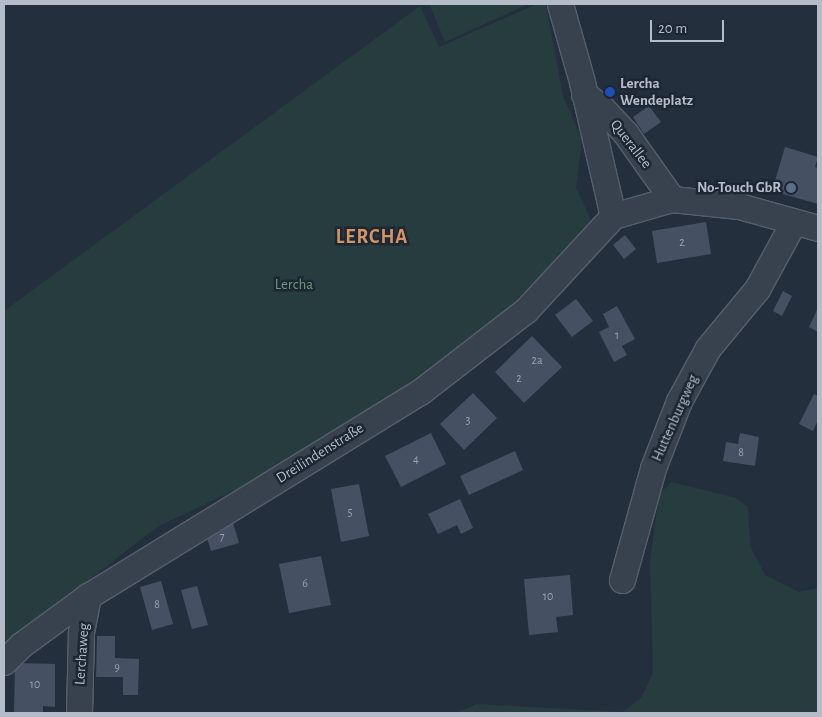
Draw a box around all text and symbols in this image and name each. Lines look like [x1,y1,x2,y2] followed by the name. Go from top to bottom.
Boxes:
[652,10,726,42] scale bar
[658,21,687,36] text: 20 m
[620,74,693,109] place label: Lercha Wendeplatz
[604,86,616,98] marker: Lercha Wendeplatz
[606,116,656,172] street label: Querallee
[697,179,781,197] place label: No-Touch GbR
[785,182,797,194] marker: No-Touch GbR
[335,225,409,249] district label: LERCHA
[679,236,685,250] house number: 2
[275,276,313,294] park label: Lercha
[615,329,619,343] house number: 1
[531,354,543,368] house number: 2a
[516,372,522,386] house number: 2
[648,372,702,464] street label: Huttenburgweg
[466,414,470,428] house number: 3
[273,419,367,487] street label: Dreilindenstraße
[738,446,744,460] house number: 8
[413,453,419,467] house number: 4
[347,506,353,520] house number: 5
[219,530,225,544] house number: 7
[302,577,308,591] house number: 6
[543,590,553,604] house number: 10
[154,598,160,612] house number: 8
[71,622,93,686] street label: Lerchaweg
[114,661,120,675] house number: 9
[30,678,40,692] house number: 10

